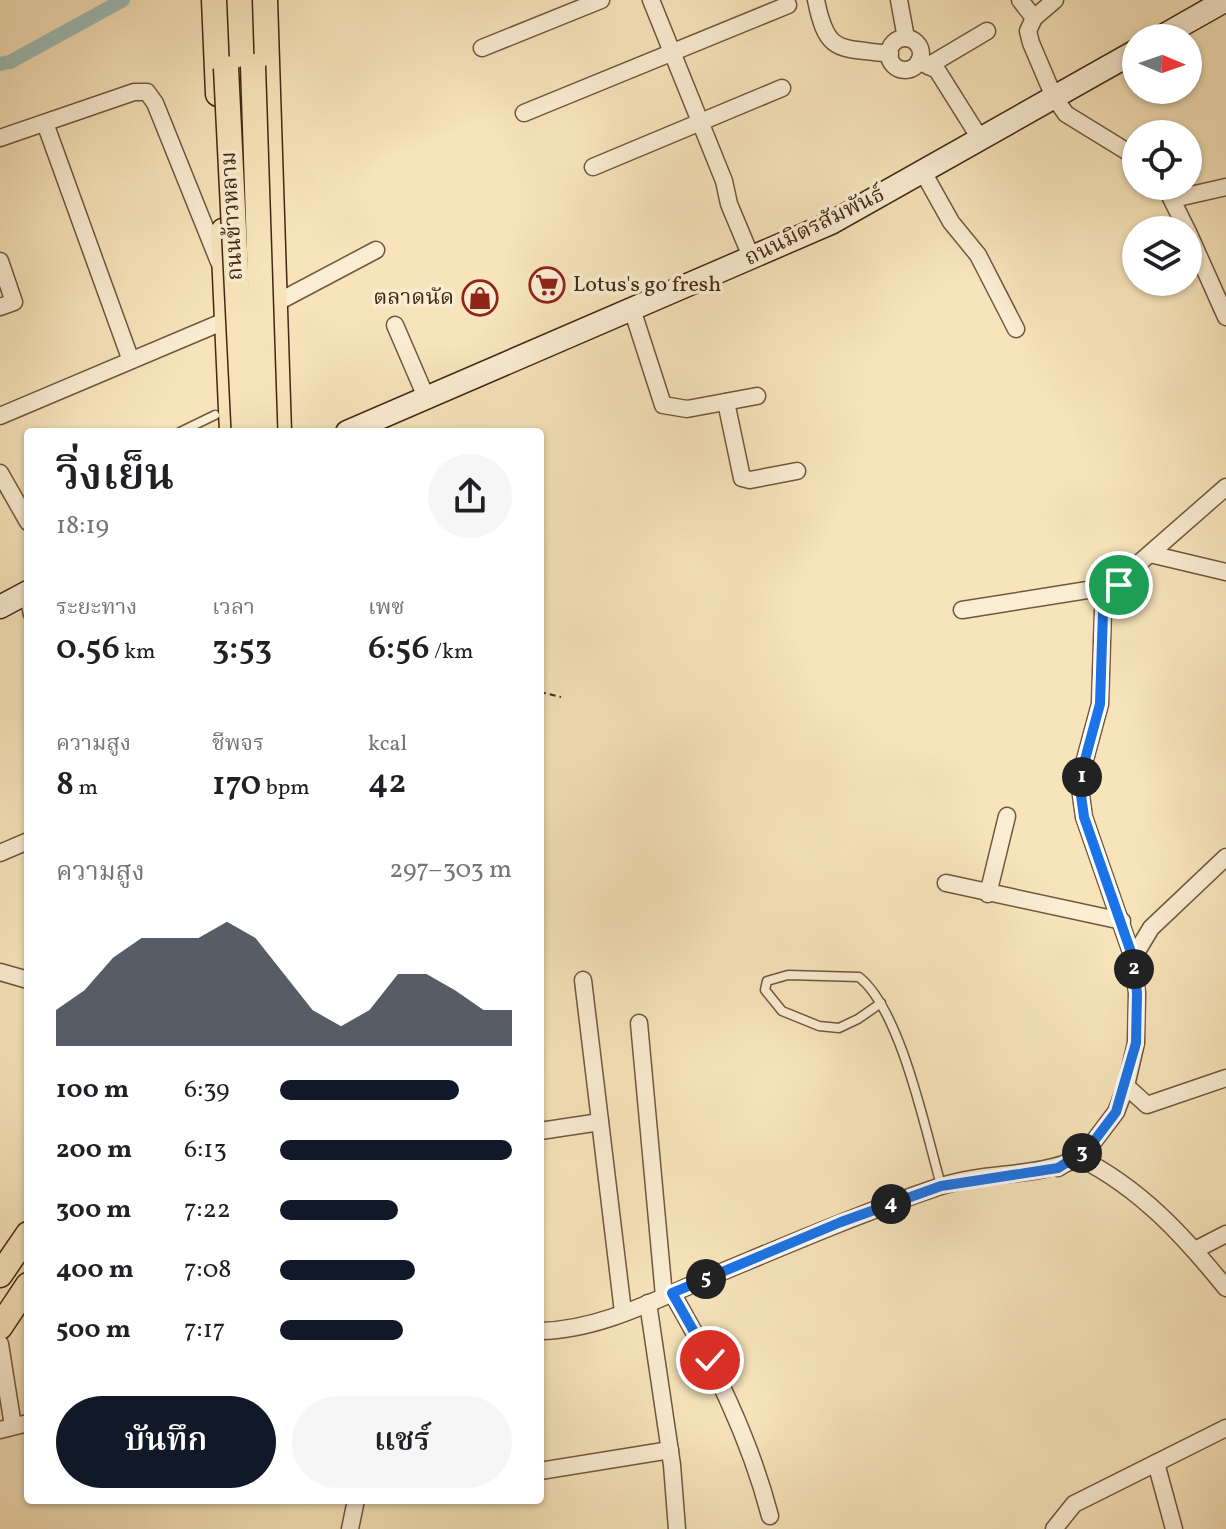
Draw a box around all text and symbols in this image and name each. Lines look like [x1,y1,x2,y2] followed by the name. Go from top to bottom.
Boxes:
[1122,24,1202,104] north arrow
[1122,24,1202,296] map controls
[1122,120,1202,200] button: locate
[214,151,252,281] street label: ถนนข้าวหลาม
[740,180,890,274] street label: ถนนมิตรสัมพันธ์
[1122,216,1202,296] button: layers
[528,266,566,304] supermarket icon: Lotus's go fresh
[573,270,721,301] place label: Lotus's go fresh
[461,279,499,317] shop icon: ตลาดนัด
[373,283,454,314] place label: ตลาดนัด
[56,447,174,508] text: วิ่งเย็น
[428,454,512,538] button: share
[56,508,109,544] text: 18:19
[1085,551,1153,619] pin
[1097,563,1141,607] icon: arrive
[56,593,137,624] text: ระยะทาง
[212,593,255,624] text: เวลา
[368,593,405,624] text: เพซ
[56,626,120,673] text: 0.56
[212,626,272,673] text: 3:53
[368,626,430,673] text: 6:56
[120,637,156,668] text: km
[430,637,473,668] text: /km
[56,729,131,760] text: ความสูง
[212,729,264,760] text: ชีพจร
[368,729,407,760] text: kcal
[1062,757,1102,797] pin: 1
[368,760,406,807] text: 42
[1078,761,1086,792] text: 1
[56,762,74,809] text: 8
[212,762,261,809] text: 170
[74,773,98,804] text: m
[261,773,310,804] text: bpm
[389,852,512,888] text: 297–303 m
[56,855,145,891] text: ความสูง
[1114,949,1154,989] pin: 2
[1128,953,1140,984] text: 2
[56,1072,129,1108] text: 100 m
[184,1072,230,1108] text: 6:39
[56,1132,132,1168] text: 200 m
[184,1132,227,1168] text: 6:13
[1062,1133,1102,1173] pin: 3
[1076,1137,1088,1168] text: 3
[871,1184,911,1224] pin: 4
[884,1188,898,1219] text: 4
[56,1192,132,1228] text: 300 m
[184,1192,231,1228] text: 7:22
[56,1252,134,1288] text: 400 m
[184,1252,232,1288] text: 7:08
[686,1259,726,1299] pin: 5
[701,1263,711,1294] text: 5
[56,1312,131,1348] text: 500 m
[184,1312,225,1348] text: 7:17
[676,1326,744,1394] pin
[688,1338,732,1382] icon: check
[56,1396,276,1488] button: บันทึก
[292,1396,512,1488] button: แชร์

